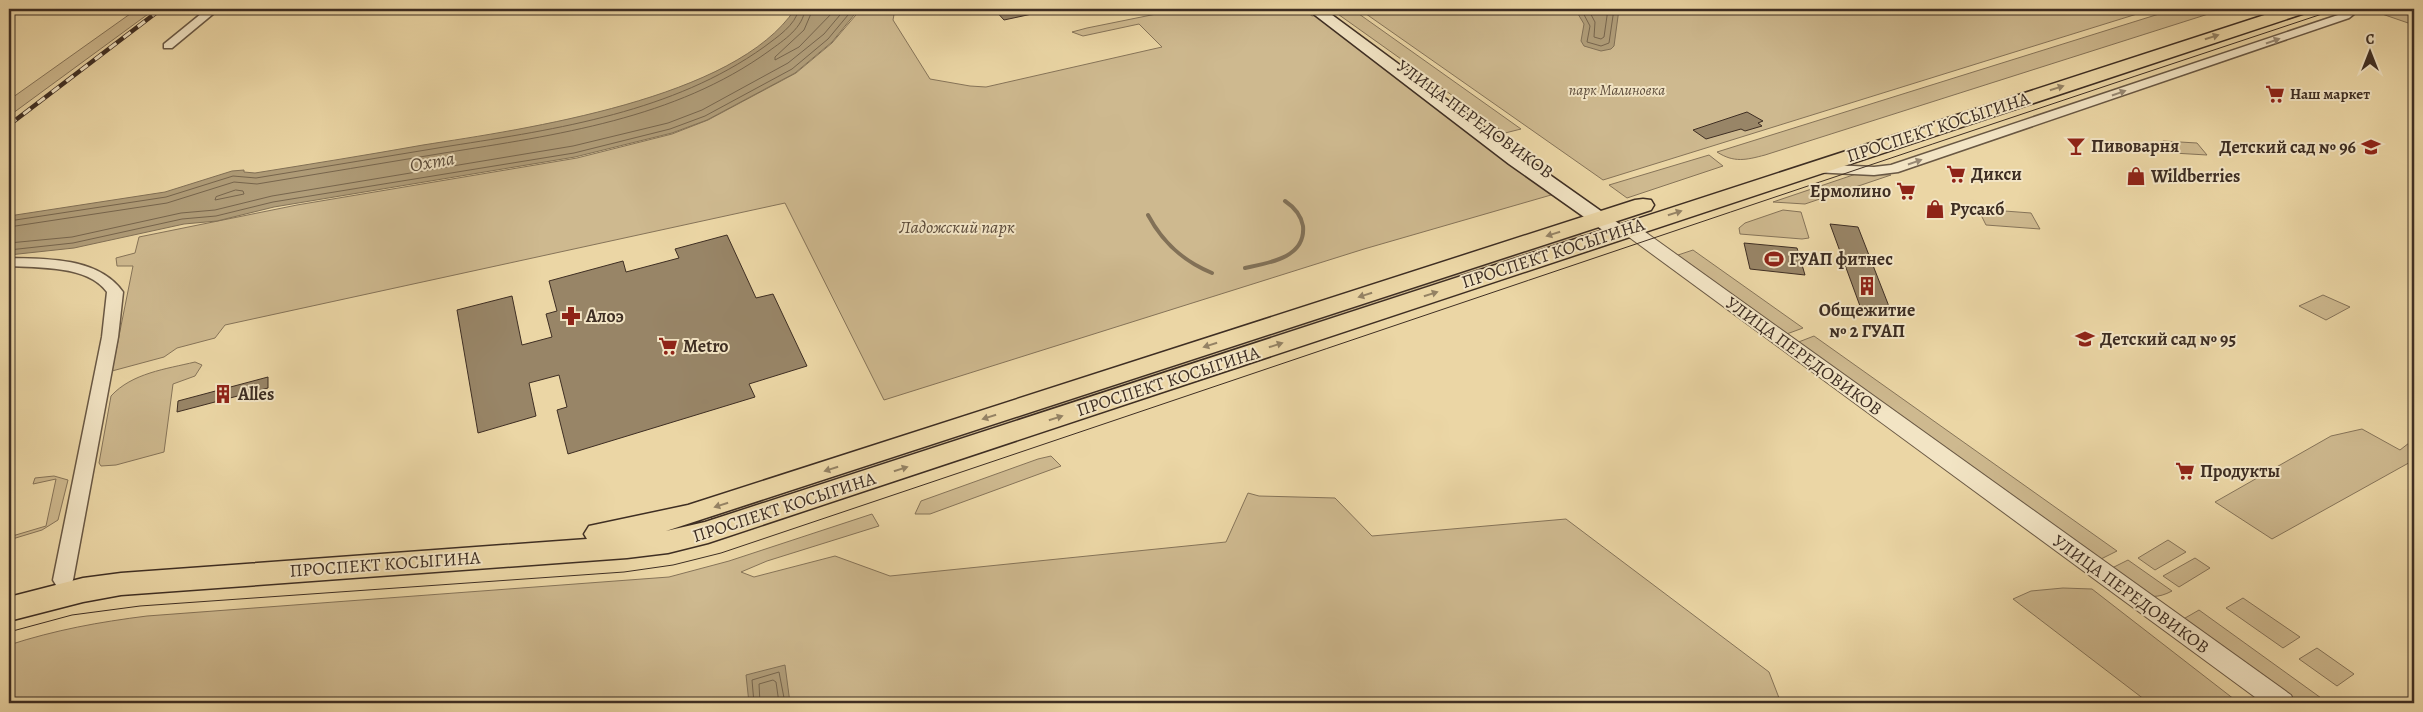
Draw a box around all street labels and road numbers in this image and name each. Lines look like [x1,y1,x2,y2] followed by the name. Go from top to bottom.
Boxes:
[1392,54,1558,184] street label: УЛИЦА ПЕРЕДОВИКОВ
[1843,86,2033,168] street label: ПРОСПЕКТ КОСЫГИНА
[1458,212,1648,294] street label: ПРОСПЕКТ КОСЫГИНА
[1721,291,1887,421] street label: УЛИЦА ПЕРЕДОВИКОВ
[1073,340,1263,422] street label: ПРОСПЕКТ КОСЫГИНА
[689,466,879,548] street label: ПРОСПЕКТ КОСЫГИНА
[2048,529,2214,659] street label: УЛИЦА ПЕРЕДОВИКОВ
[289,545,482,583] street label: ПРОСПЕКТ КОСЫГИНА

